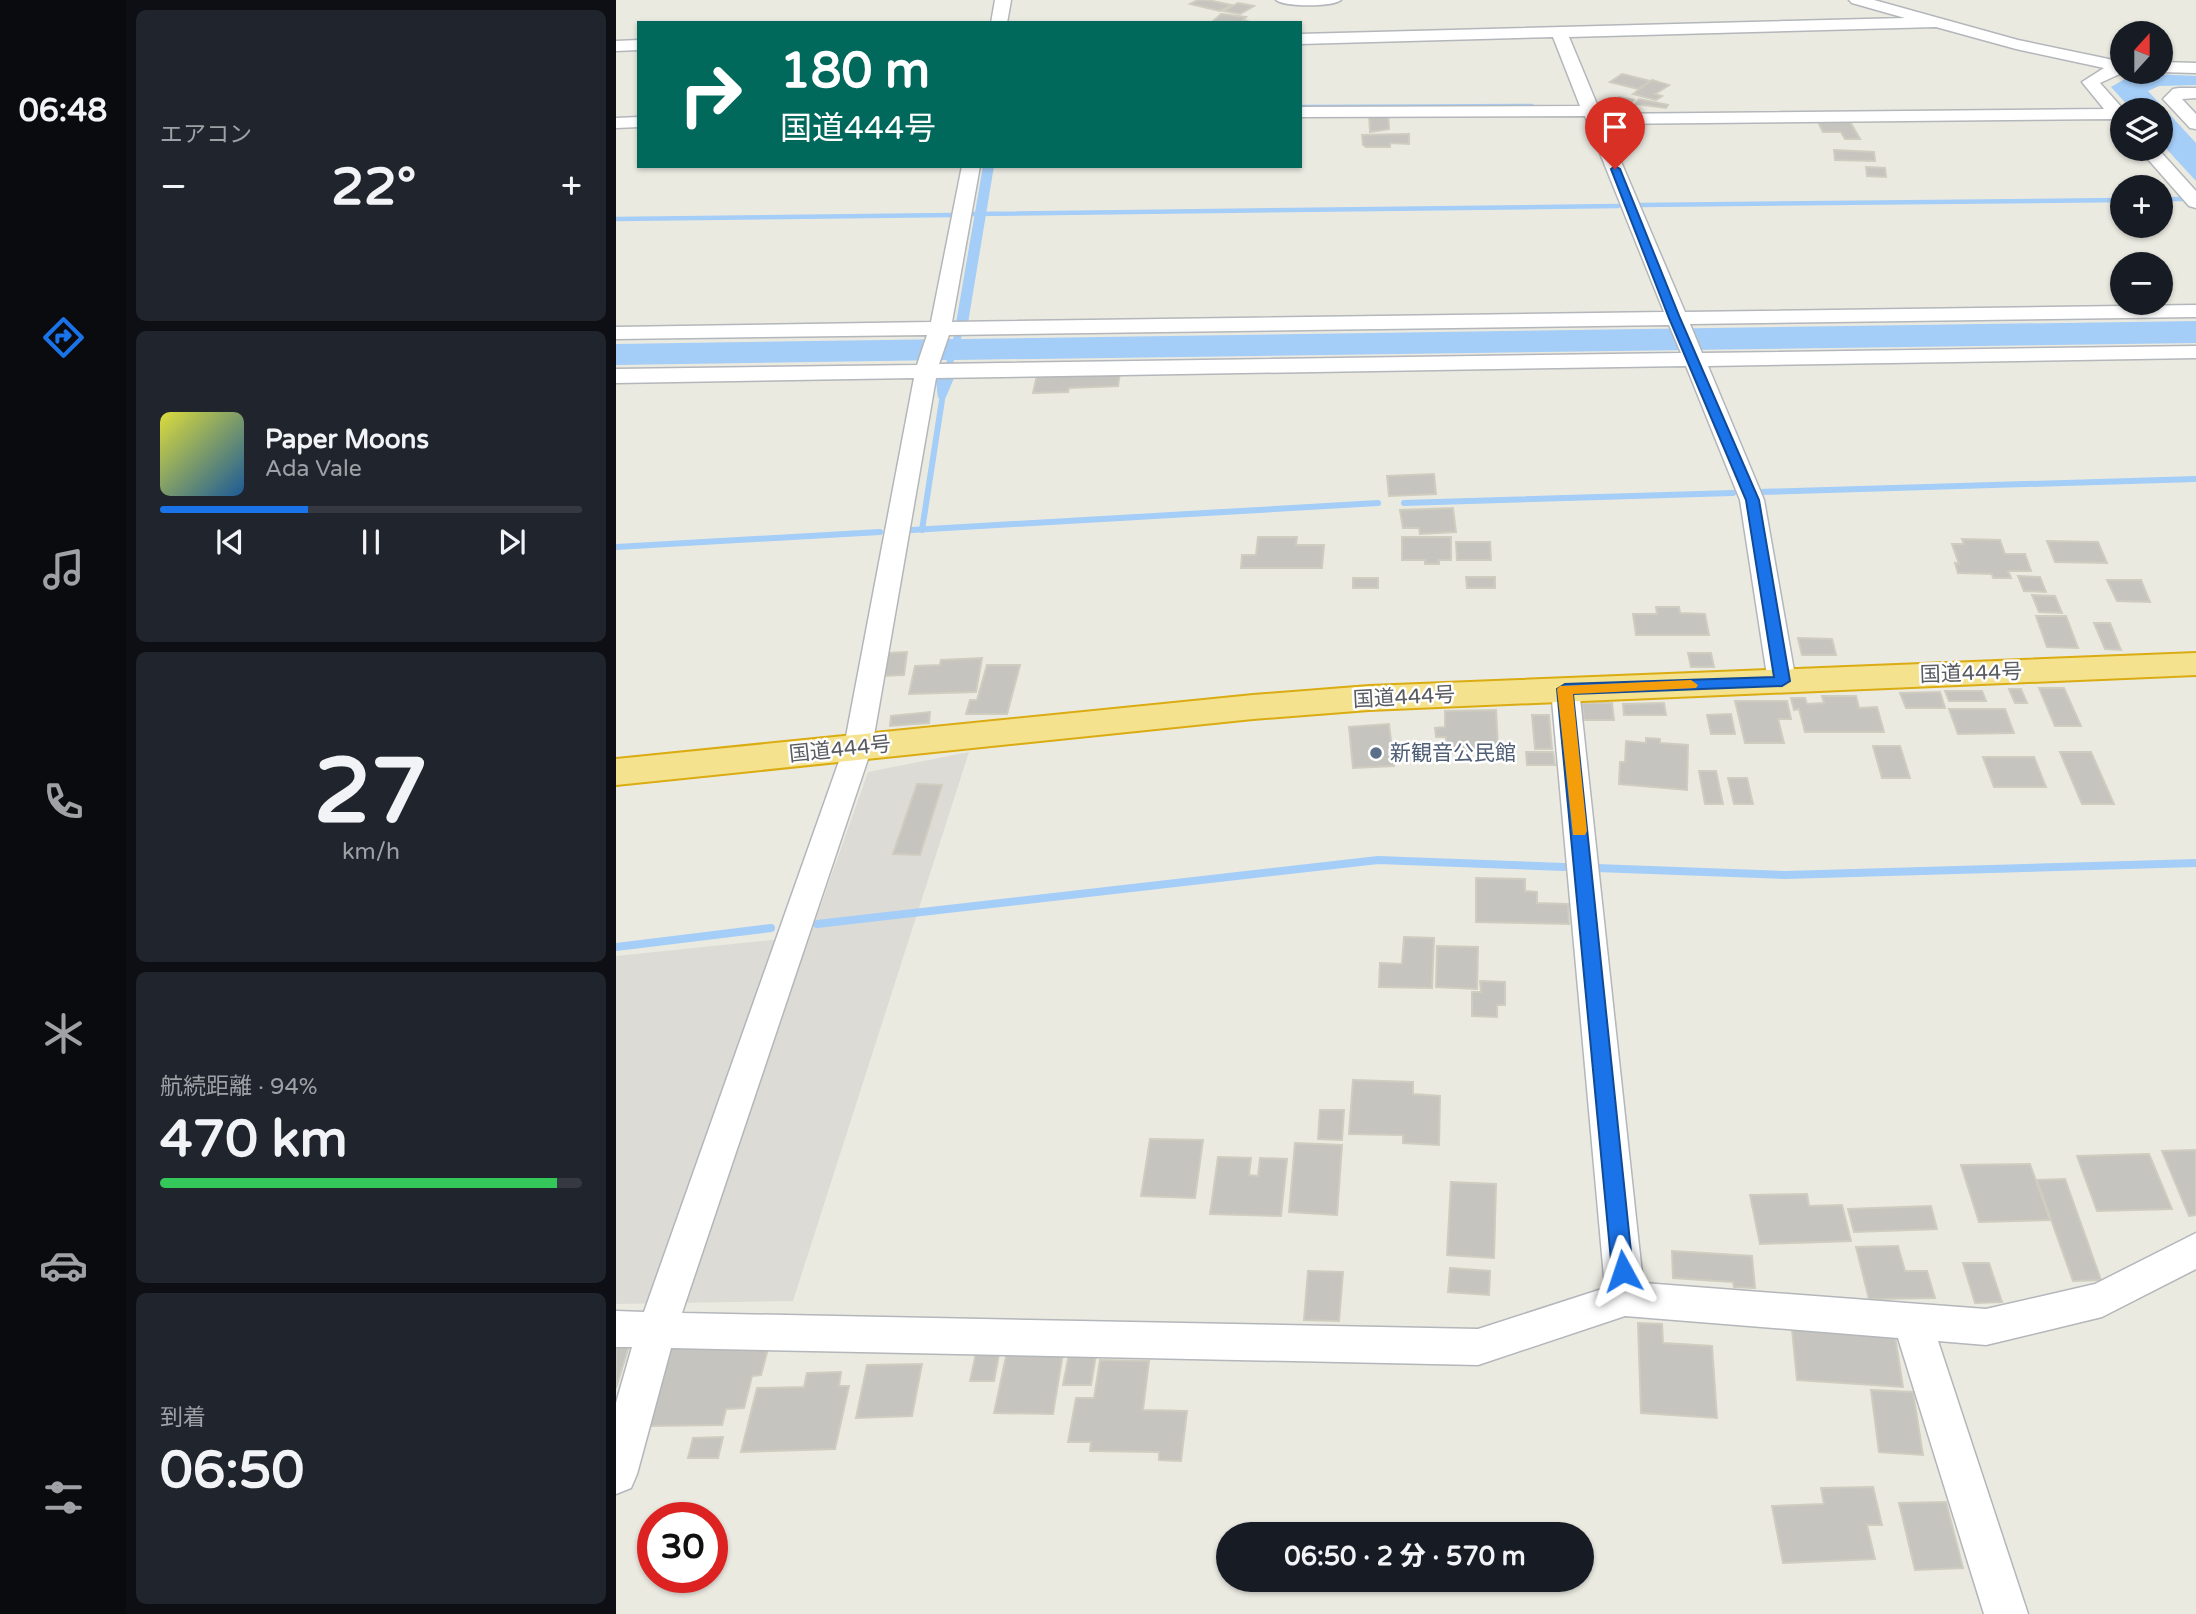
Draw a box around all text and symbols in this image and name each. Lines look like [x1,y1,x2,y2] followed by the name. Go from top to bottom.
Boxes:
[2110,21,2174,84] north arrow
[2110,21,2173,315] map controls
[780,42,930,101] text: 180 m
[665,49,756,140] icon: right
[19,92,107,130] text: 06:48
[1585,97,1645,169] pin
[2110,98,2173,161] button: layers
[1596,108,1634,146] icon: arrive
[780,110,936,148] text: 国道444号
[160,121,252,149] text: エアコン
[331,156,416,219] text: 22°
[160,164,187,210] text: −
[561,164,582,210] text: +
[2110,175,2173,238] button: +
[2110,252,2173,315] button: −
[39,313,88,362] icon: directions
[265,424,429,455] text: Paper Moons
[265,455,362,483] text: Ada Vale
[211,523,249,561] icon: previous
[352,523,390,561] icon: pause
[493,523,531,561] icon: next
[39,545,88,594] icon: music
[1919,659,2023,688] street label: 国道444号
[1352,682,1456,713] street label: 国道444号
[788,732,892,767] street label: 国道444号
[314,737,428,847] text: 27
[1390,741,1516,766] place label: 新観音公民館
[1368,745,1384,761] marker: 新観音公民館
[39,777,88,826] icon: phone
[342,838,400,866] text: km/h
[39,1009,88,1058] icon: climate
[160,1073,318,1101] text: 航続距離 · 94%
[160,1108,348,1171] text: 470 km
[1586,1234,1660,1308] position arrow
[39,1241,88,1290] icon: car
[160,1404,206,1432] text: 到着
[160,1439,304,1502] text: 06:50
[39,1473,88,1522] icon: filters
[637,1502,728,1593] speed limit sign: 30
[1284,1541,1526,1572] text: 06:50 · 2 分 · 570 m

